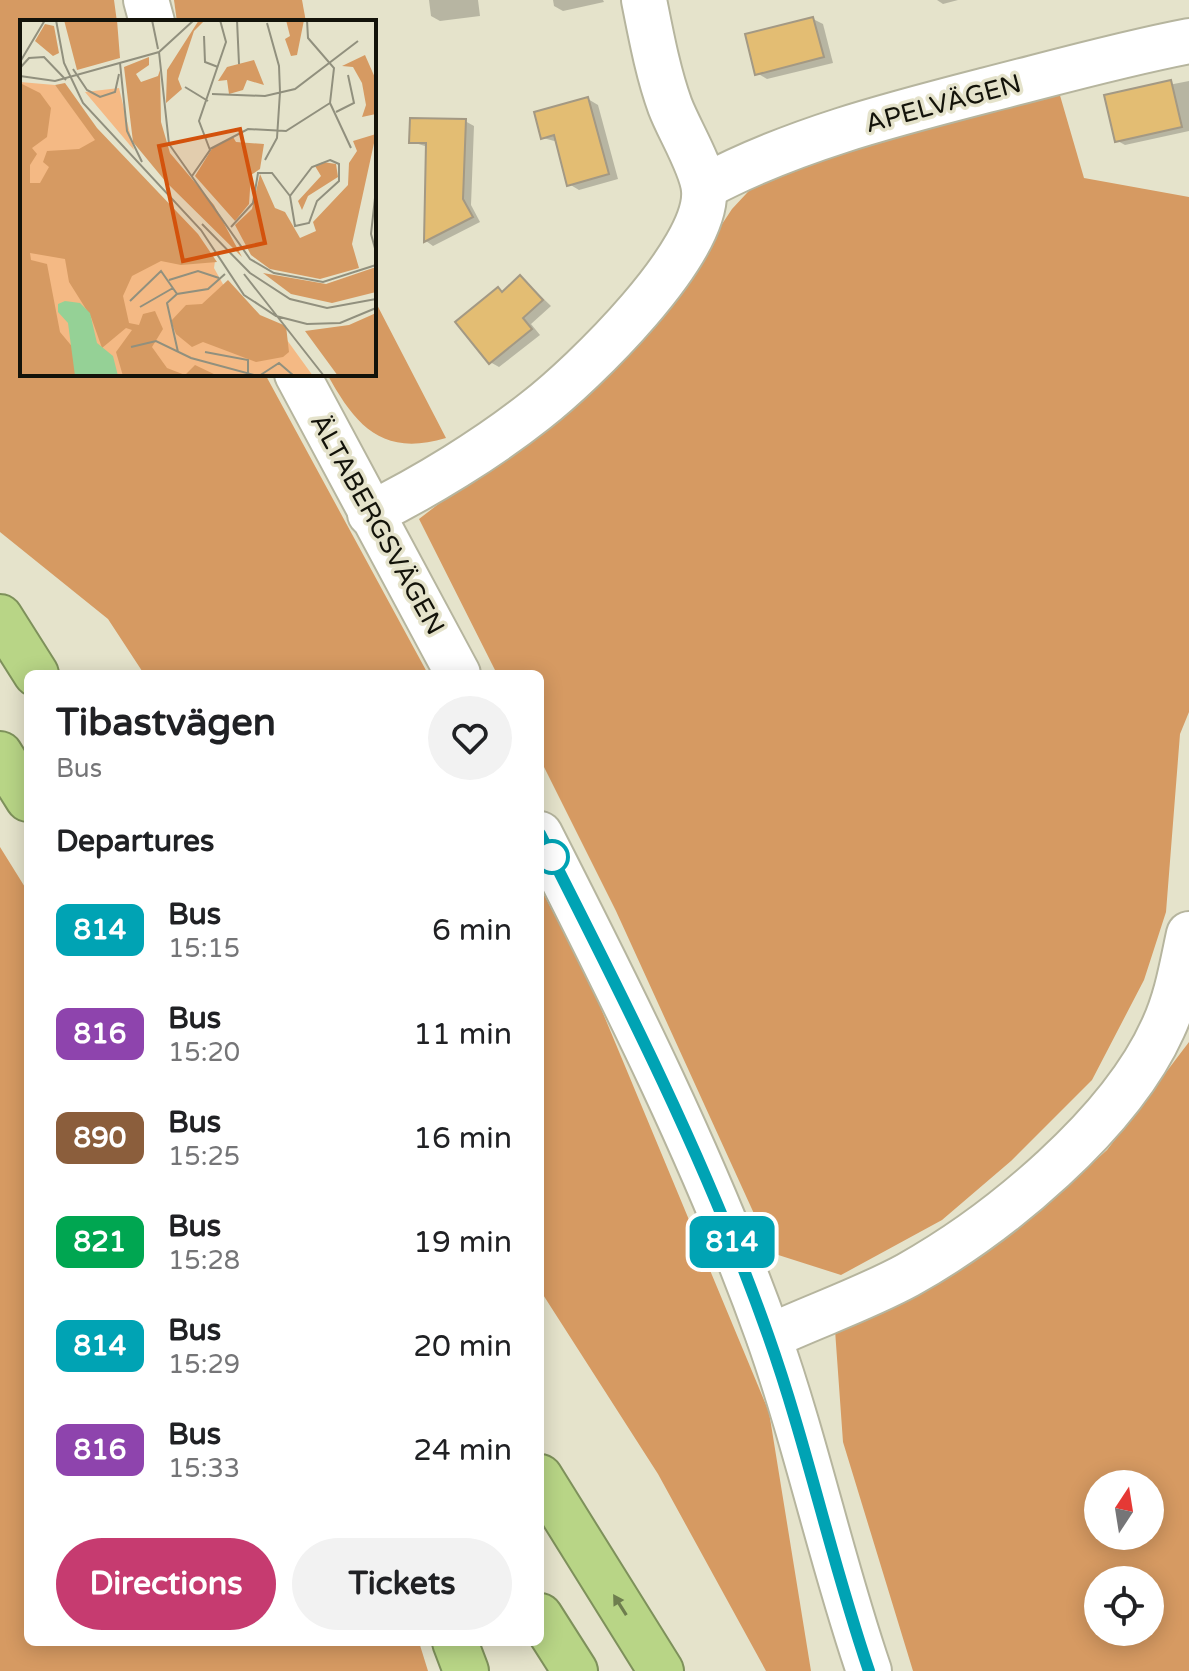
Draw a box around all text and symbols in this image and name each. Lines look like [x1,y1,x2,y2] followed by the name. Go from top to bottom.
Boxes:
[20,20,376,376] inset map
[862,68,1025,139] street label: APELVÄGEN
[304,408,451,640] street label: ÄLTABERGSVÄGEN
[428,696,512,780] button: heart
[56,700,276,746] text: Tibastvägen
[56,753,102,784] text: Bus
[56,823,214,860] text: Departures
[535,840,569,874] unlabelled marker
[168,896,221,933] text: Bus
[432,912,512,949] text: 6 min
[74,913,126,947] text: 814
[168,933,240,964] text: 15:15
[168,1000,221,1037] text: Bus
[413,1016,512,1053] text: 11 min
[74,1017,126,1051] text: 816
[168,1037,240,1068] text: 15:20
[168,1104,221,1141] text: Bus
[413,1120,512,1157] text: 16 min
[74,1121,126,1155] text: 890
[168,1141,240,1172] text: 15:25
[168,1208,221,1245] text: Bus
[686,1216,778,1268] line badge: 814
[413,1224,512,1261] text: 19 min
[74,1225,126,1259] text: 821
[706,1225,758,1259] text: 814
[168,1245,240,1276] text: 15:28
[168,1312,221,1349] text: Bus
[413,1328,512,1365] text: 20 min
[74,1329,126,1363] text: 814
[168,1349,240,1380] text: 15:29
[168,1416,221,1453] text: Bus
[413,1432,512,1469] text: 24 min
[74,1433,126,1467] text: 816
[168,1453,240,1484] text: 15:33
[1084,1470,1164,1550] north arrow
[1084,1470,1164,1646] map controls
[56,1538,276,1630] button: Directions
[292,1538,512,1630] button: Tickets
[1084,1566,1164,1646] button: locate
[614,1594,628,1616] one-way arrow

